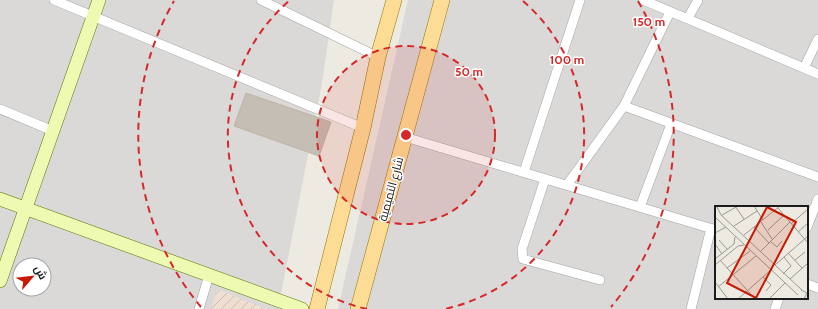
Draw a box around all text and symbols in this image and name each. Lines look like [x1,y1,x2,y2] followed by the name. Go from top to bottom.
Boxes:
[633,14,665,29] text: 150 m
[550,52,584,67] text: 100 m
[455,64,483,79] text: 50 m
[399,128,413,142] centre of rings
[375,155,407,223] street label: شارع التميمية
[715,206,808,299] inset map
[12,257,52,297] north arrow
[31,263,50,282] text: ش

